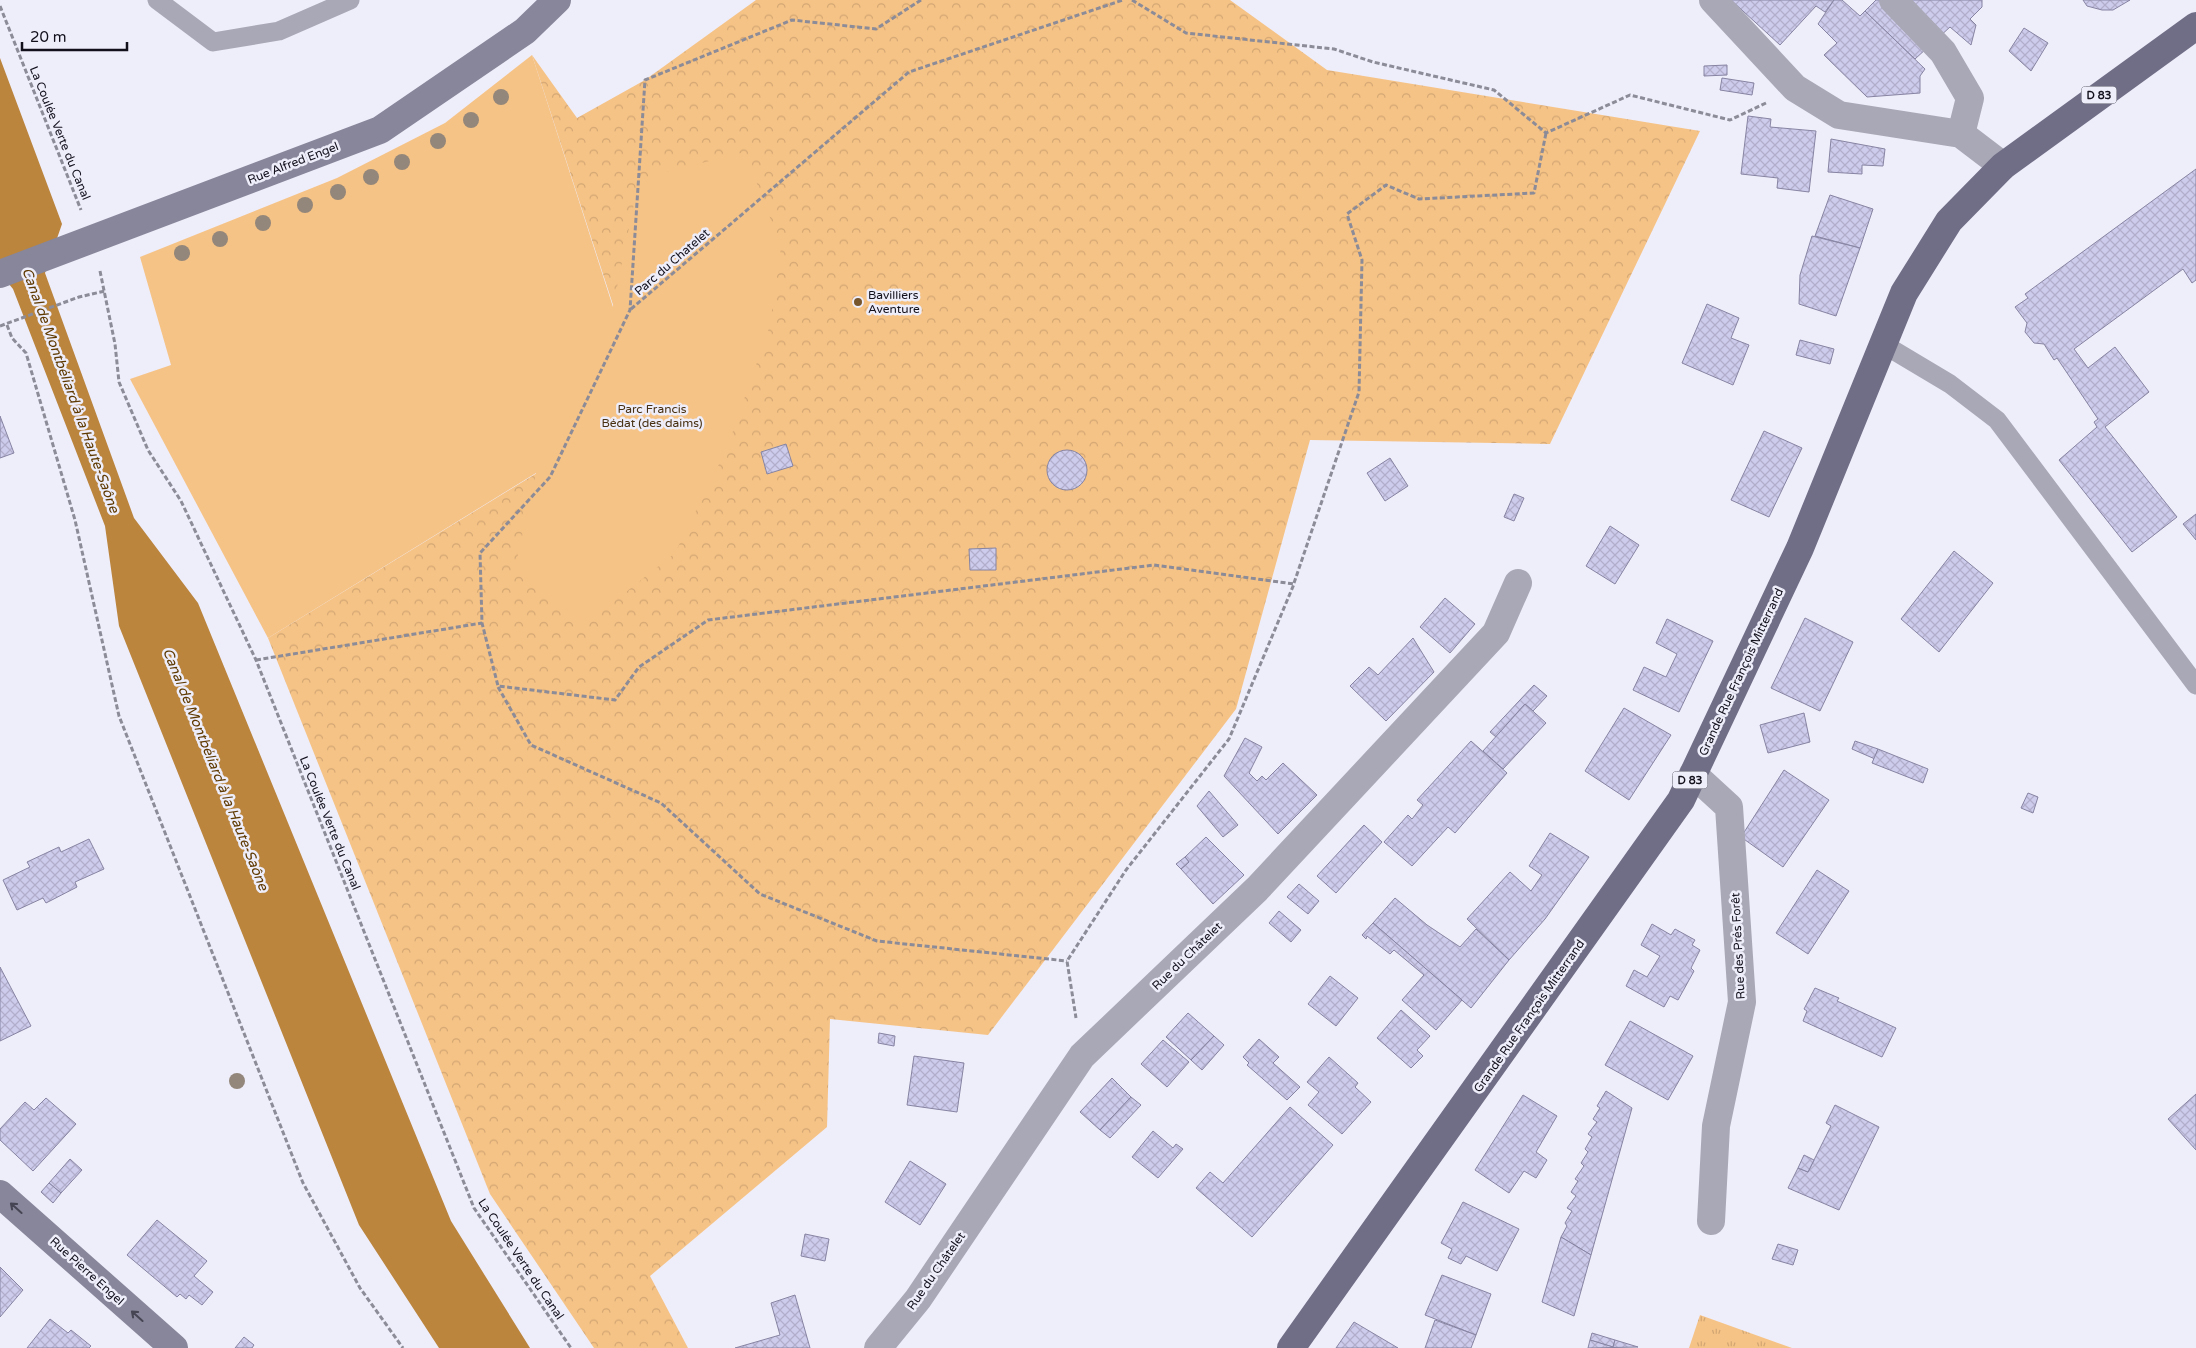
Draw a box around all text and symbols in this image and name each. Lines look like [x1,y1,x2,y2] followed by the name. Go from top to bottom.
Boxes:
[22,20,128,52] scale bar
[30,28,67,46] text: 20 m
[27,64,93,202] street label: La Coulée Verte du Canal
[2082,86,2116,104] road number: D 83
[246,139,340,187] street label: Rue Alfred Engel
[632,226,712,298] street label: Parc du Chatelet
[18,265,123,516] water label: Canal de Montbéliard à la Haute-Saône
[868,288,920,316] place label: Bavilliers Aventure
[852,296,864,308] marker: Bavilliers Aventure
[601,402,703,430] park label: Parc Francis Bédat (des daims)
[1696,586,1786,758] street label: Grande Rue François Mitterrand
[159,646,272,894] water label: Canal de Montbéliard à la Haute-Saône
[297,754,363,892] street label: La Coulée Verte du Canal
[1672,772,1708,788] road number: D 83
[1728,892,1748,1000] street label: Rue des Prés Forêt
[1149,919,1225,993] street label: Rue du Châtelet
[1471,937,1587,1095] street label: Grande Rue François Mitterrand
[475,1196,567,1322] street label: La Coulée Verte du Canal
[9,1202,22,1214] one-way arrow
[904,1229,968,1313] street label: Rue du Châtelet
[47,1234,127,1308] street label: Rue Pierre Engel
[131,1310,144,1321] one-way arrow

